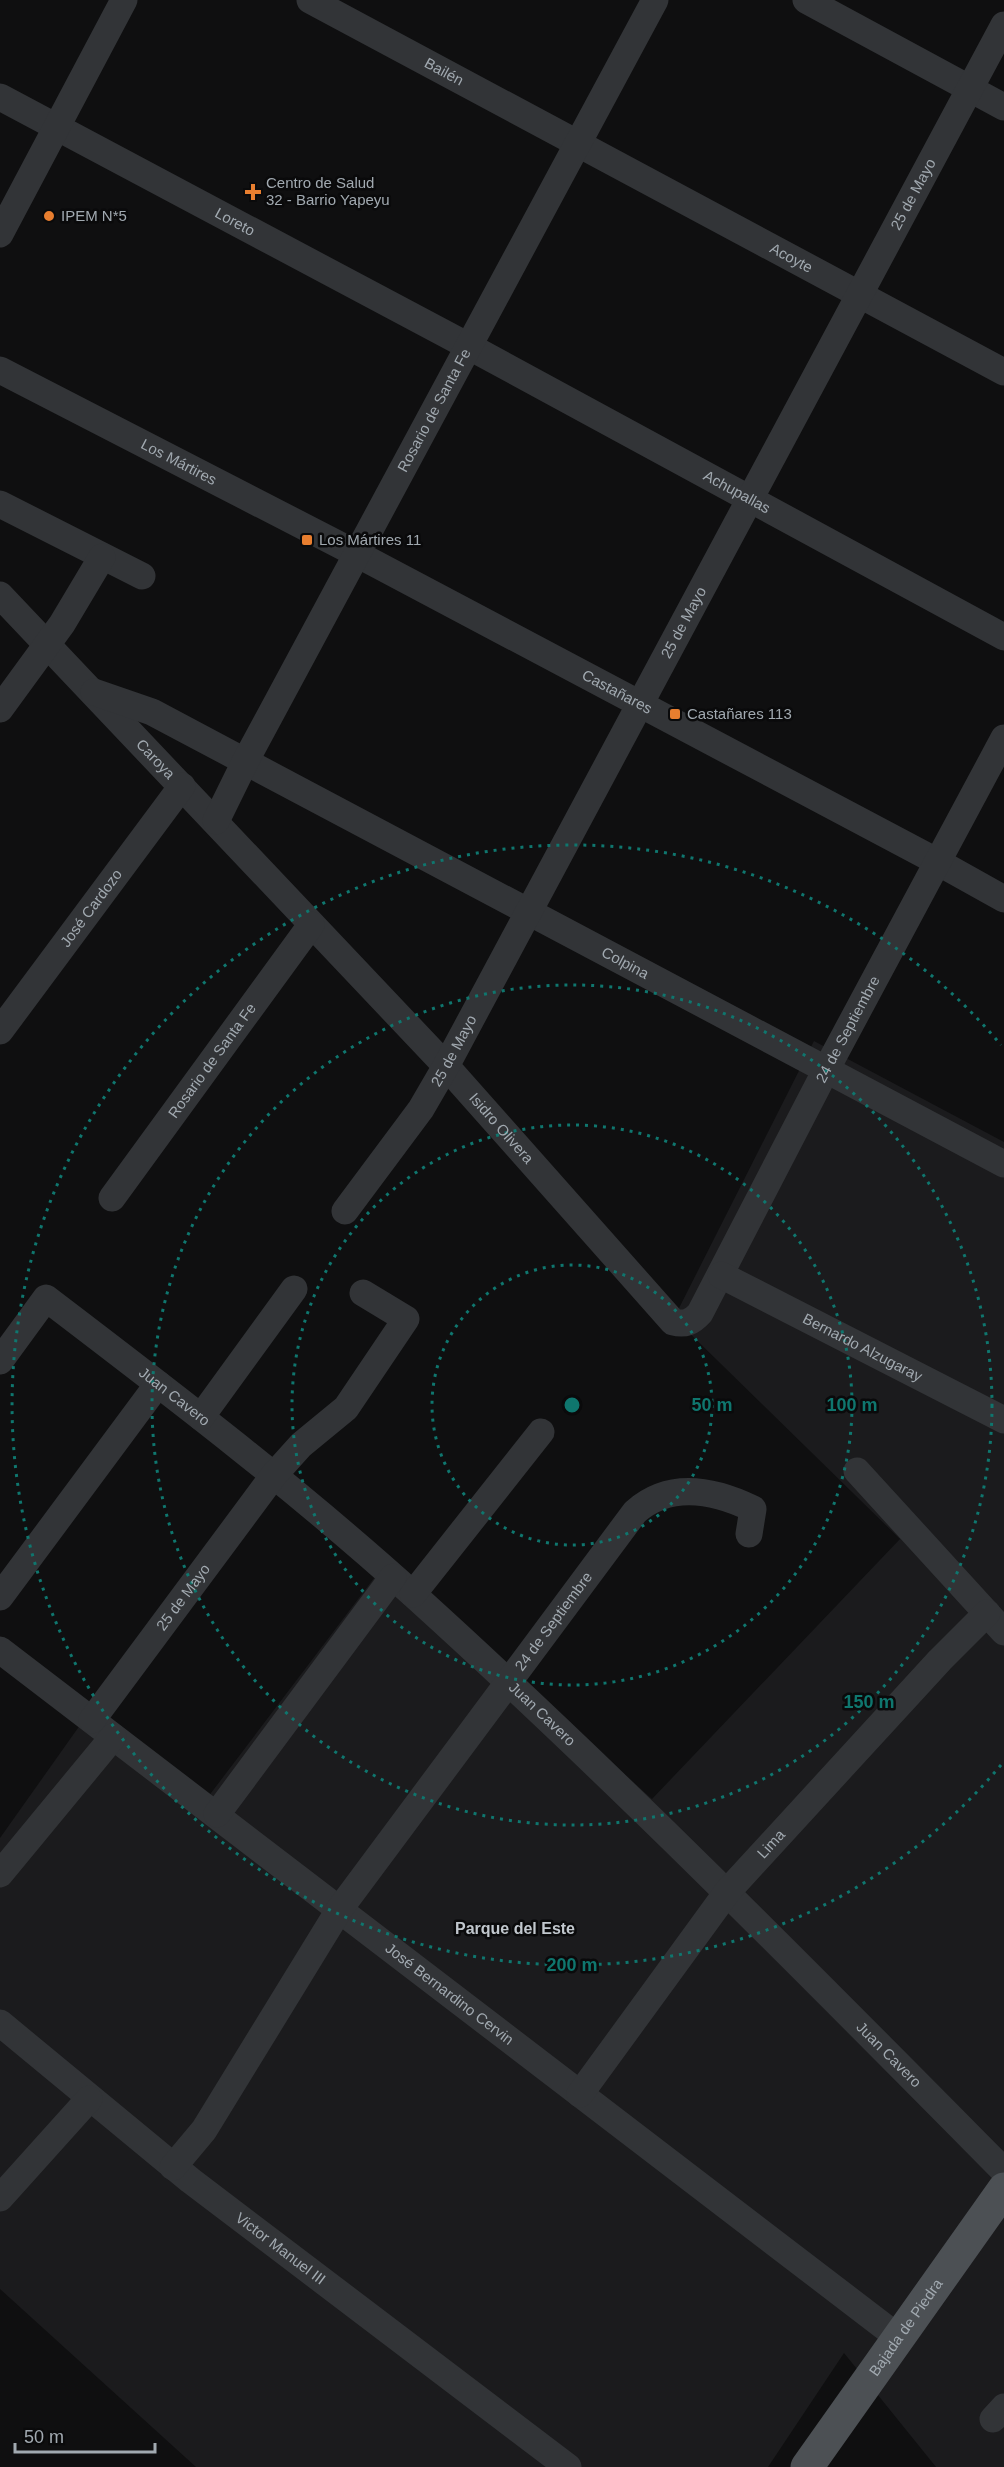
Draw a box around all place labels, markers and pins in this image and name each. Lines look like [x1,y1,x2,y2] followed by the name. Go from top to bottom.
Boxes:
[266,174,390,208] place label: Centro de Salud 32 - Barrio Yapeyu
[244,183,262,201] marker: Centro de Salud 32 - Barrio Yapeyu
[61,207,127,224] place label: IPEM N*5
[42,209,56,223] marker: IPEM N*5
[319,531,421,548] place label: Los Mártires 11
[300,533,314,547] marker: Los Mártires 11
[687,705,792,722] place label: Castañares 113
[668,707,682,721] marker: Castañares 113
[562,1395,582,1415] centre of rings

